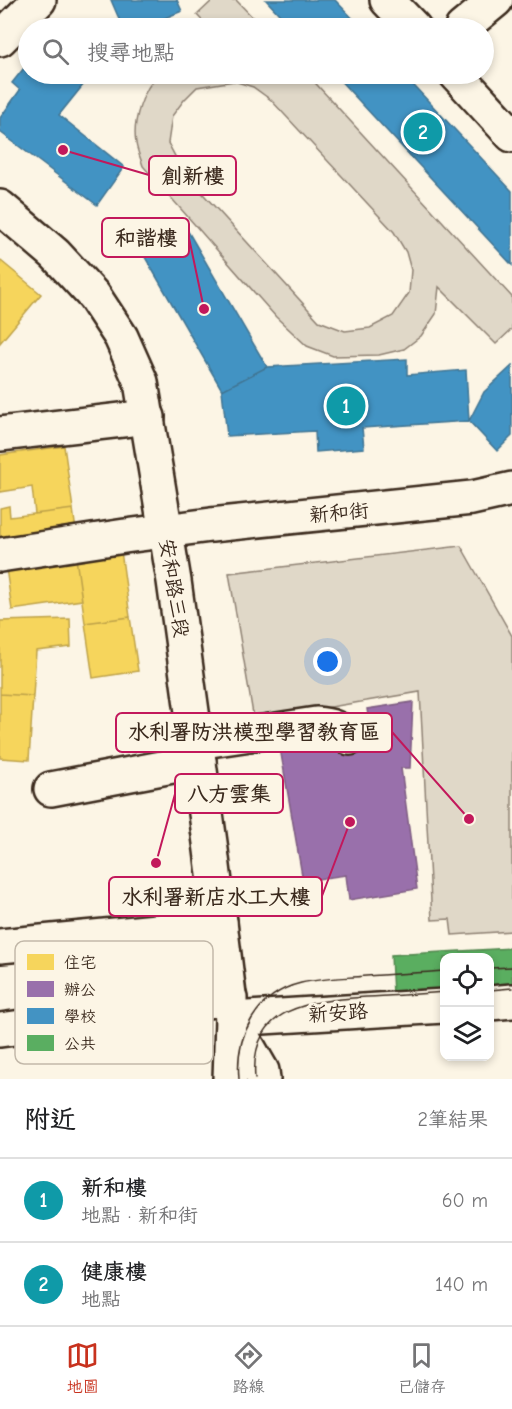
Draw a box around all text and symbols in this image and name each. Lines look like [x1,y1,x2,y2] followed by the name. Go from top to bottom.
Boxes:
[18,18,494,84] search box
[39,35,72,68] icon: search
[87,40,175,66] text: 搜尋地點
[404,110,442,154] pin: 2
[149,156,236,195] callout: 創新樓
[162,164,225,188] text: 創新樓
[102,218,189,257] callout: 和諧樓
[115,226,178,250] text: 和諧樓
[326,384,366,428] pin: 1
[308,499,370,527] street label: 新和街
[155,537,193,639] street label: 安和路三段
[313,647,342,676] your location
[116,713,392,752] callout: 水利署防洪模型學習教育區
[128,720,380,744] text: 水利署防洪模型學習教育區
[175,774,283,813] callout: 八方雲集
[187,782,271,806] text: 八方雲集
[109,877,322,916] callout: 水利署新店水工大樓
[122,885,311,909] text: 水利署新店水工大樓
[15,941,213,1064] legend
[440,953,494,1061] map controls
[440,953,494,1007] button: locate
[64,954,96,972] text: 住宅
[64,981,96,999] text: 辦公
[307,999,370,1027] street label: 新安路
[440,1007,494,1061] button: layers
[64,1008,96,1026] text: 學校
[64,1035,96,1053] text: 公共
[24,1105,76,1135] text: 附近
[418,1108,488,1131] text: 2筆結果
[81,1175,147,1201] text: 新和樓
[40,1189,47,1212] text: 1
[442,1189,488,1212] text: 60 m
[81,1204,198,1227] text: 地點 · 新和街
[81,1259,147,1285] text: 健康樓
[39,1273,48,1296] text: 2
[435,1273,488,1296] text: 140 m
[81,1288,121,1311] text: 地點
[66,1339,99,1397] tab: 地圖
[232,1339,265,1397] tab: 路線
[398,1339,446,1397] tab: 已儲存

